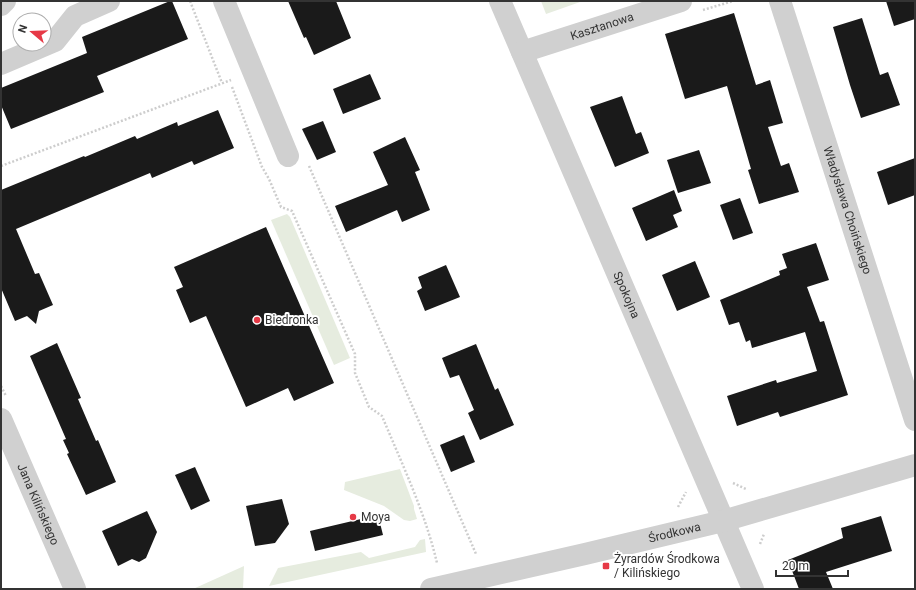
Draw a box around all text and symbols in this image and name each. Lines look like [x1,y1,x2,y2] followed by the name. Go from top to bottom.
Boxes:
[569,10,635,43] street label: Kasztanowa
[12,12,52,52] north arrow
[16,23,31,35] text: N
[820,145,875,276] street label: Władysława Choińskiego
[610,269,643,321] street label: Spokojna
[265,313,319,327] place label: Biedronka
[252,315,262,325] marker: Biedronka
[14,461,62,547] street label: Jana Kilińskiego
[361,510,390,524] place label: Moya
[348,512,358,522] marker: Moya
[647,520,702,546] street label: Środkowa
[614,551,720,580] place label: Żyrardów Środkowa / Kilińskiego
[776,552,848,578] scale bar
[782,559,809,573] text: 20 m
[601,561,611,571] marker: Żyrardów Środkowa / Kilińskiego

